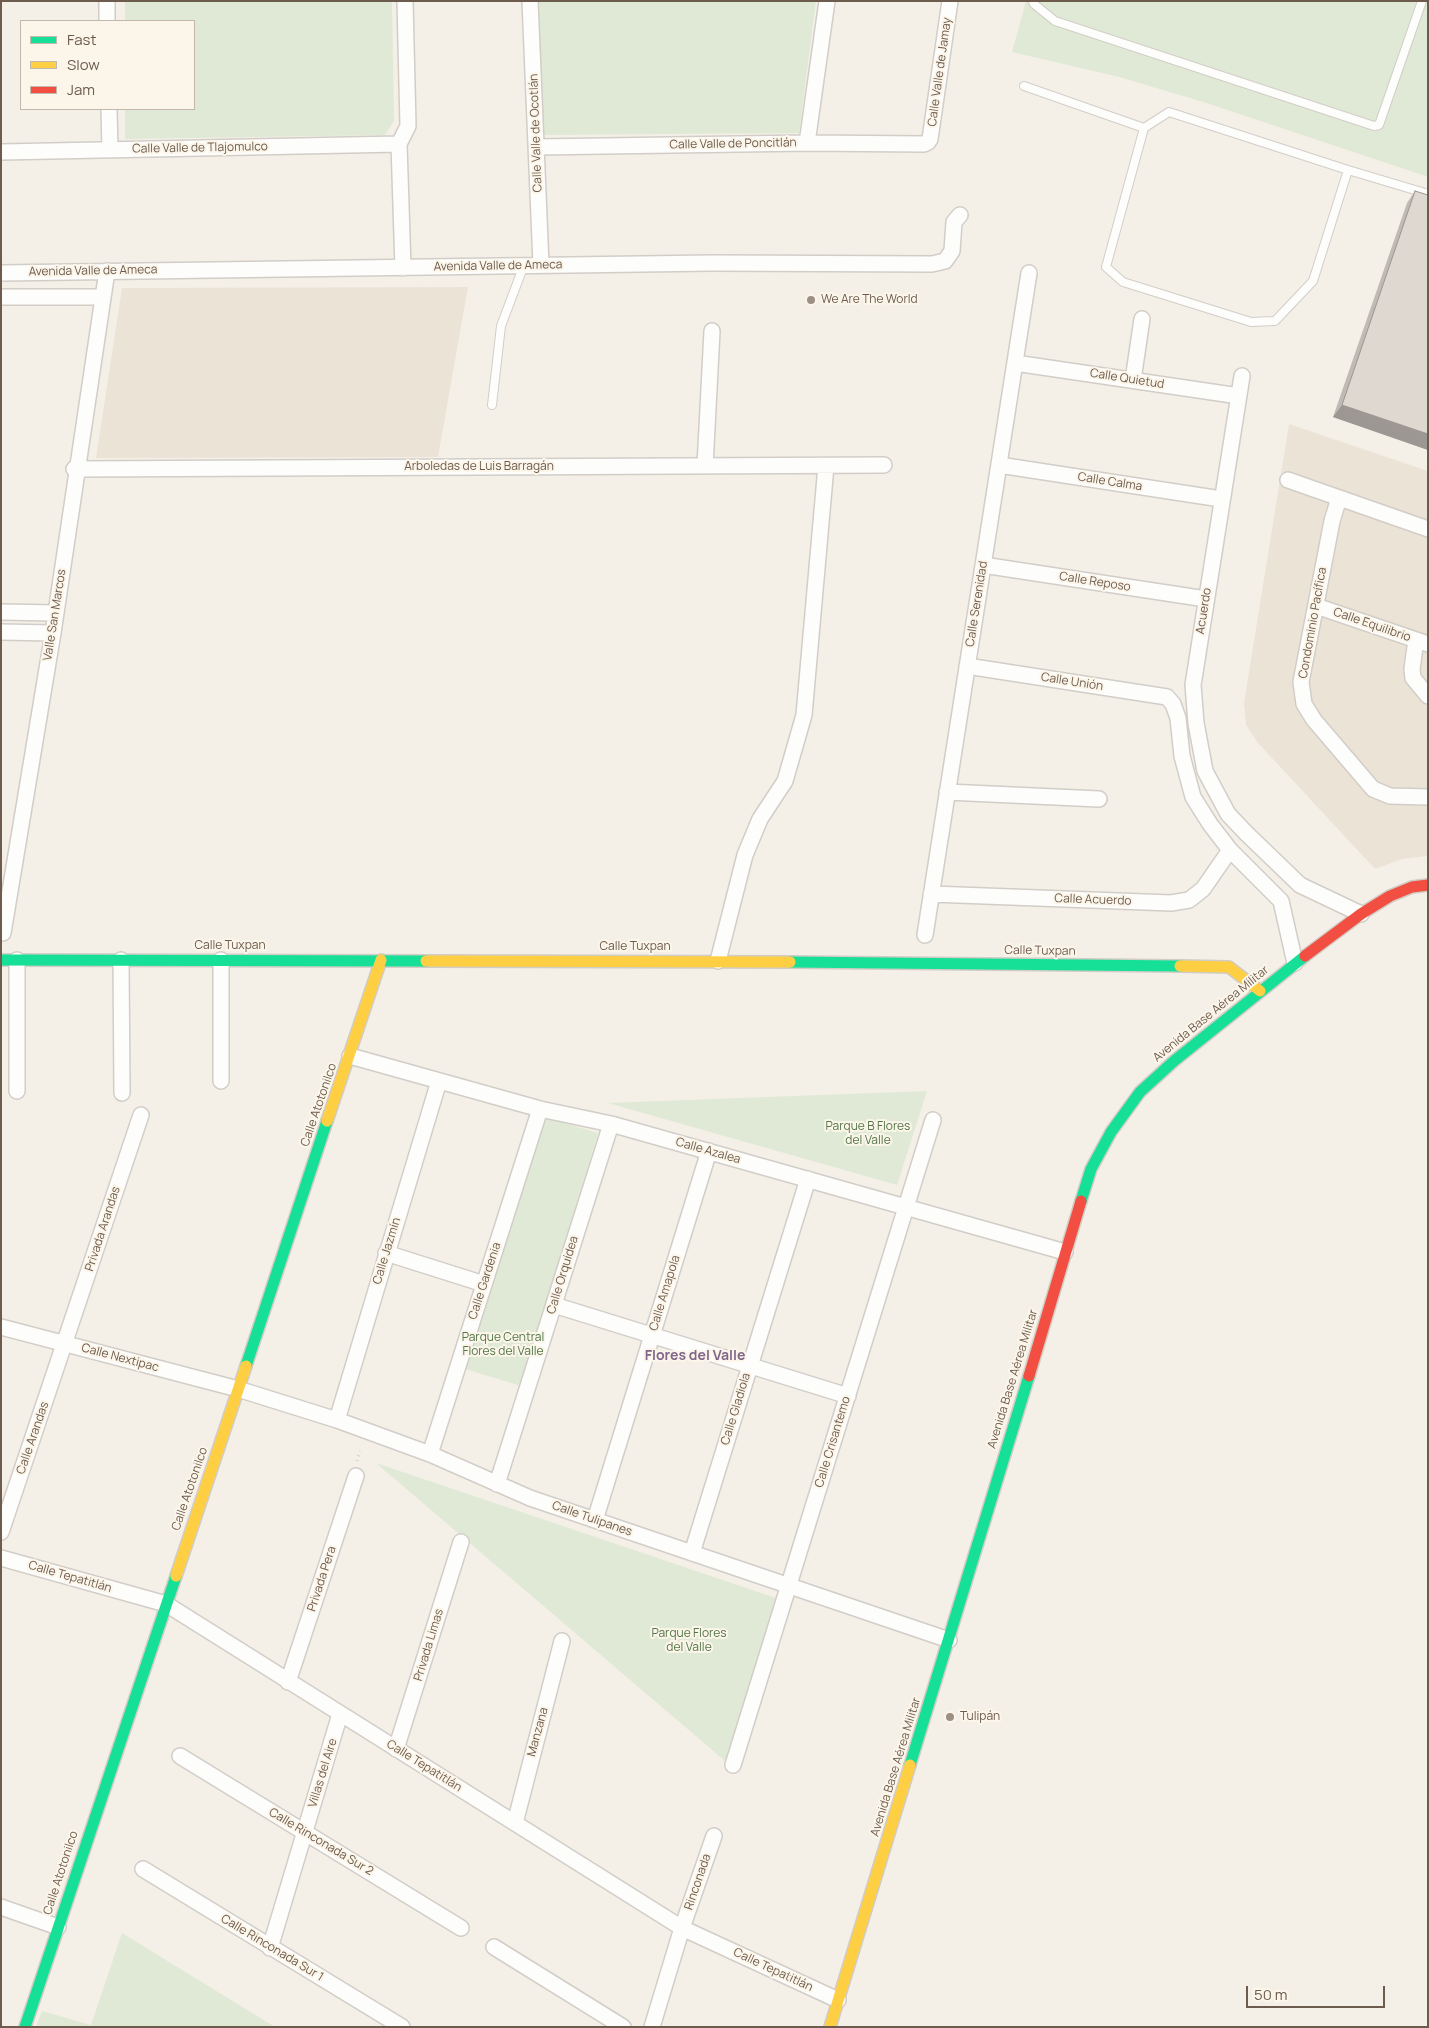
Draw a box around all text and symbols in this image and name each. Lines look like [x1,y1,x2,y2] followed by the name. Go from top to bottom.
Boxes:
[925,16,955,128] street label: Calle Valle de Jamay
[20,20,195,110] legend
[67,29,96,50] text: Fast
[67,54,100,75] text: Slow
[527,73,545,193] street label: Calle Valle de Ocotlán
[67,79,95,100] text: Jam
[669,136,797,152] street label: Calle Valle de Poncitlán
[132,140,268,156] street label: Calle Valle de Tlajomulco
[433,258,563,274] street label: Avenida Valle de Ameca
[28,263,158,279] street label: Avenida Valle de Ameca
[821,293,918,307] place label: We Are The World
[805,294,817,306] marker: We Are The World
[1089,366,1165,392] street label: Calle Quietud
[404,460,554,474] street label: Arboledas de Luis Barragán
[1077,470,1143,494] street label: Calle Calma
[963,560,991,648] street label: Calle Serenidad
[1296,566,1330,680] street label: Condominio Pacífica
[41,568,69,662] street label: Valle San Marcos
[1058,569,1132,595] street label: Calle Reposo
[1193,587,1215,635] street label: Acuerdo
[1331,605,1413,645] street label: Calle Equilibrio
[1040,670,1104,694] street label: Calle Unión
[1054,891,1132,909] street label: Calle Acuerdo
[194,939,266,953] street label: Calle Tuxpan
[599,940,671,954] street label: Calle Tuxpan
[1004,943,1076,959] street label: Calle Tuxpan
[1150,963,1272,1065] street label: Avenida Base Aérea Militar
[298,1061,340,1149] street label: Calle Atotonilco
[826,1120,910,1148] park label: Parque B Flores del Valle
[674,1135,742,1167] street label: Calle Azalea
[82,1185,124,1273] street label: Privada Arandas
[370,1216,404,1286] street label: Calle Jazmín
[544,1234,582,1316] street label: Calle Orquídea
[466,1241,504,1321] street label: Calle Gardenia
[647,1253,683,1333] street label: Calle Amapola
[985,1308,1041,1450] street label: Avenida Base Aérea Militar
[462,1331,544,1359] park label: Parque Central Flores del Valle
[80,1341,160,1375] street label: Calle Nextipac
[645,1348,745,1364] district label: Flores del Valle
[718,1371,754,1447] street label: Calle Gladiola
[812,1395,854,1489] street label: Calle Crisantemo
[14,1400,52,1476] street label: Calle Arandas
[169,1445,211,1533] street label: Calle Atotonilco
[550,1499,634,1539] street label: Calle Tulipanes
[305,1544,339,1614] street label: Privada Pera
[27,1558,113,1596] street label: Calle Tepatitlán
[411,1607,447,1683] street label: Privada Limas
[651,1627,727,1655] park label: Parque Flores del Valle
[868,1696,924,1838] street label: Avenida Base Aérea Militar
[525,1706,551,1758] street label: Manzana
[960,1710,1000,1724] place label: Tulipán
[944,1711,956,1723] marker: Tulipán
[306,1737,340,1809] street label: Villas del Aire
[384,1737,464,1795] street label: Calle Tepatitlán
[266,1805,376,1879] street label: Calle Rinconada Sur 2
[41,1829,81,1917] street label: Calle Atotonilco
[682,1852,714,1912] street label: Rinconada
[218,1912,326,1984] street label: Calle Rinconada Sur 1
[731,1945,815,1995] street label: Calle Tepatitlán
[1249,1976,1388,2008] scale bar
[1254,1984,1288,2005] text: 50 m

